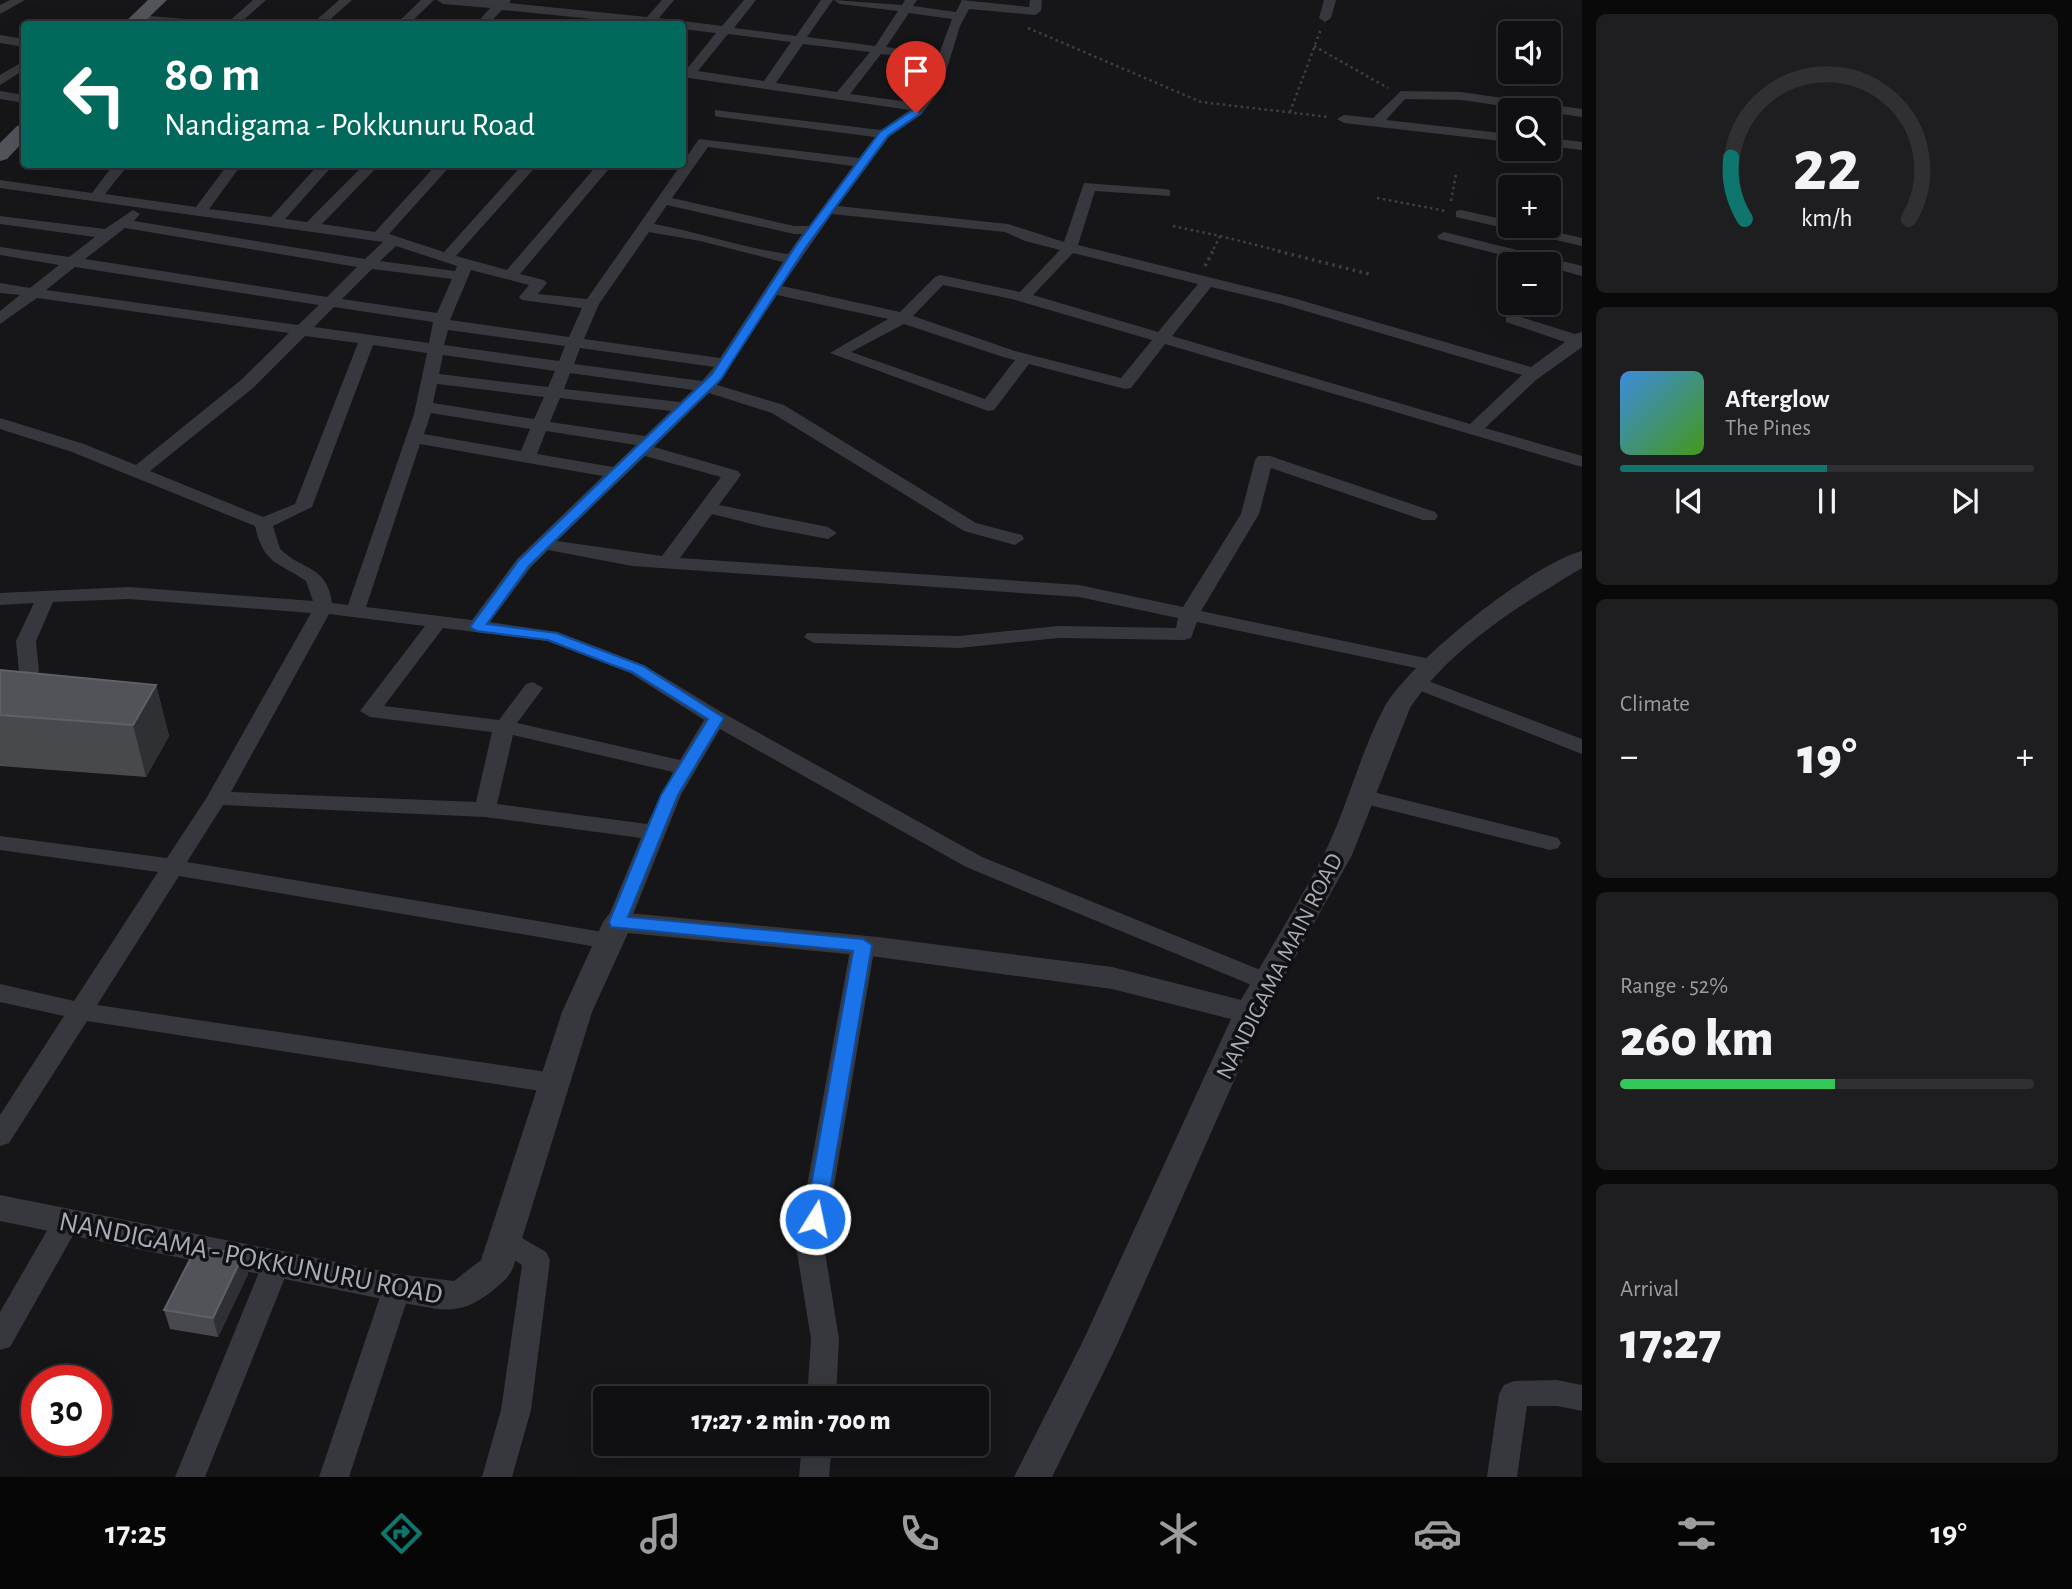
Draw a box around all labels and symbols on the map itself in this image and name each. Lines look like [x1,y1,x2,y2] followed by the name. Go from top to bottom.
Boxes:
[886,41,946,113] pin
[1212,850,1347,1083] street label: NANDIGAMA MAIN ROAD
[778,1182,852,1256] position arrow
[57,1208,445,1310] street label: NANDIGAMA - POKKUNURU ROAD
[21,1365,112,1456] speed limit sign: 30

